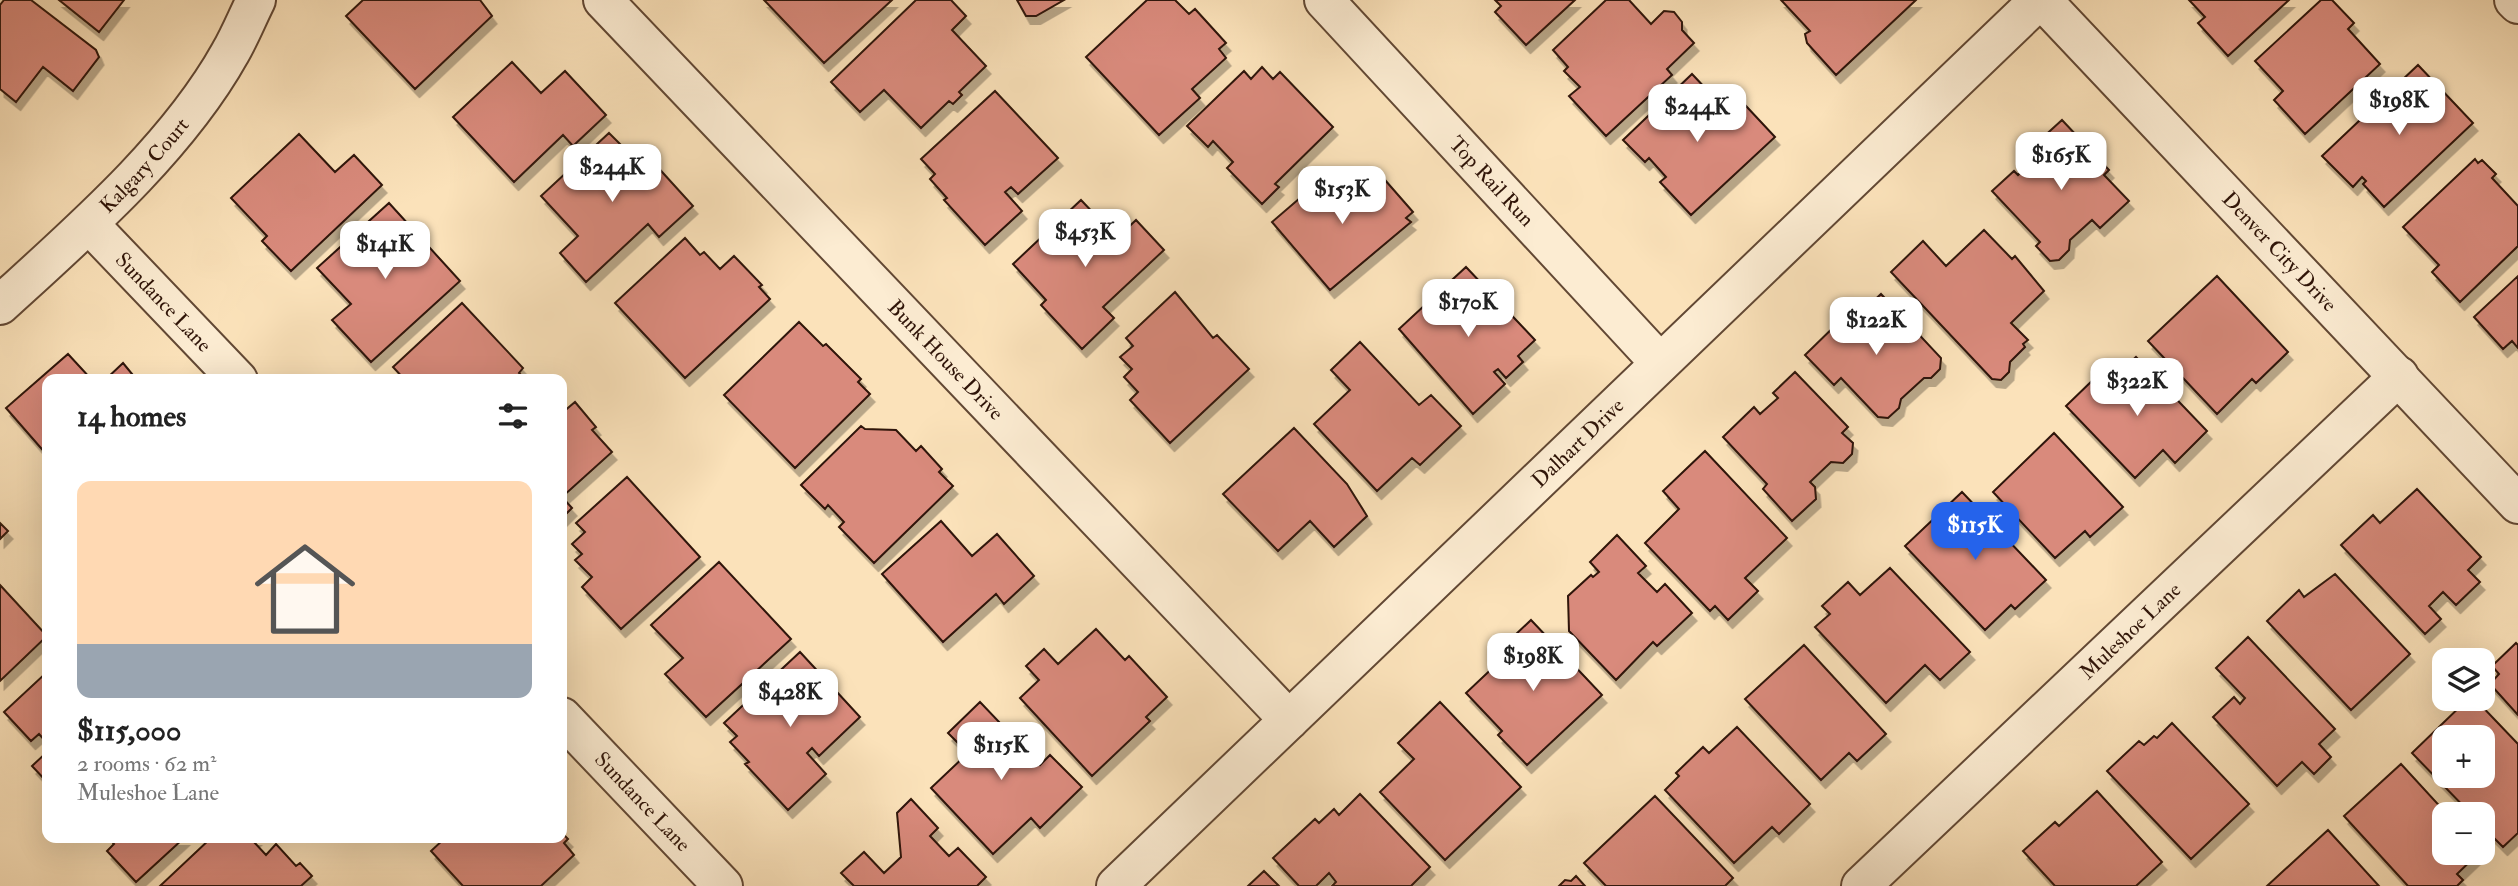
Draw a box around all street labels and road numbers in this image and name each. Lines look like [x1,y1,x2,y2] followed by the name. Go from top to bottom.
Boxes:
[94,112,195,219] street label: Kalgary Court
[1443,130,1540,232] street label: Top Rail Run
[2216,186,2343,318] street label: Denver City Drive
[110,246,218,358] street label: Sundance Lane
[882,294,1010,426] street label: Bunk House Drive
[1526,392,1630,493] street label: Dalhart Drive
[2074,576,2187,685] street label: Muleshoe Lane
[589,746,697,858] street label: Sundance Lane

